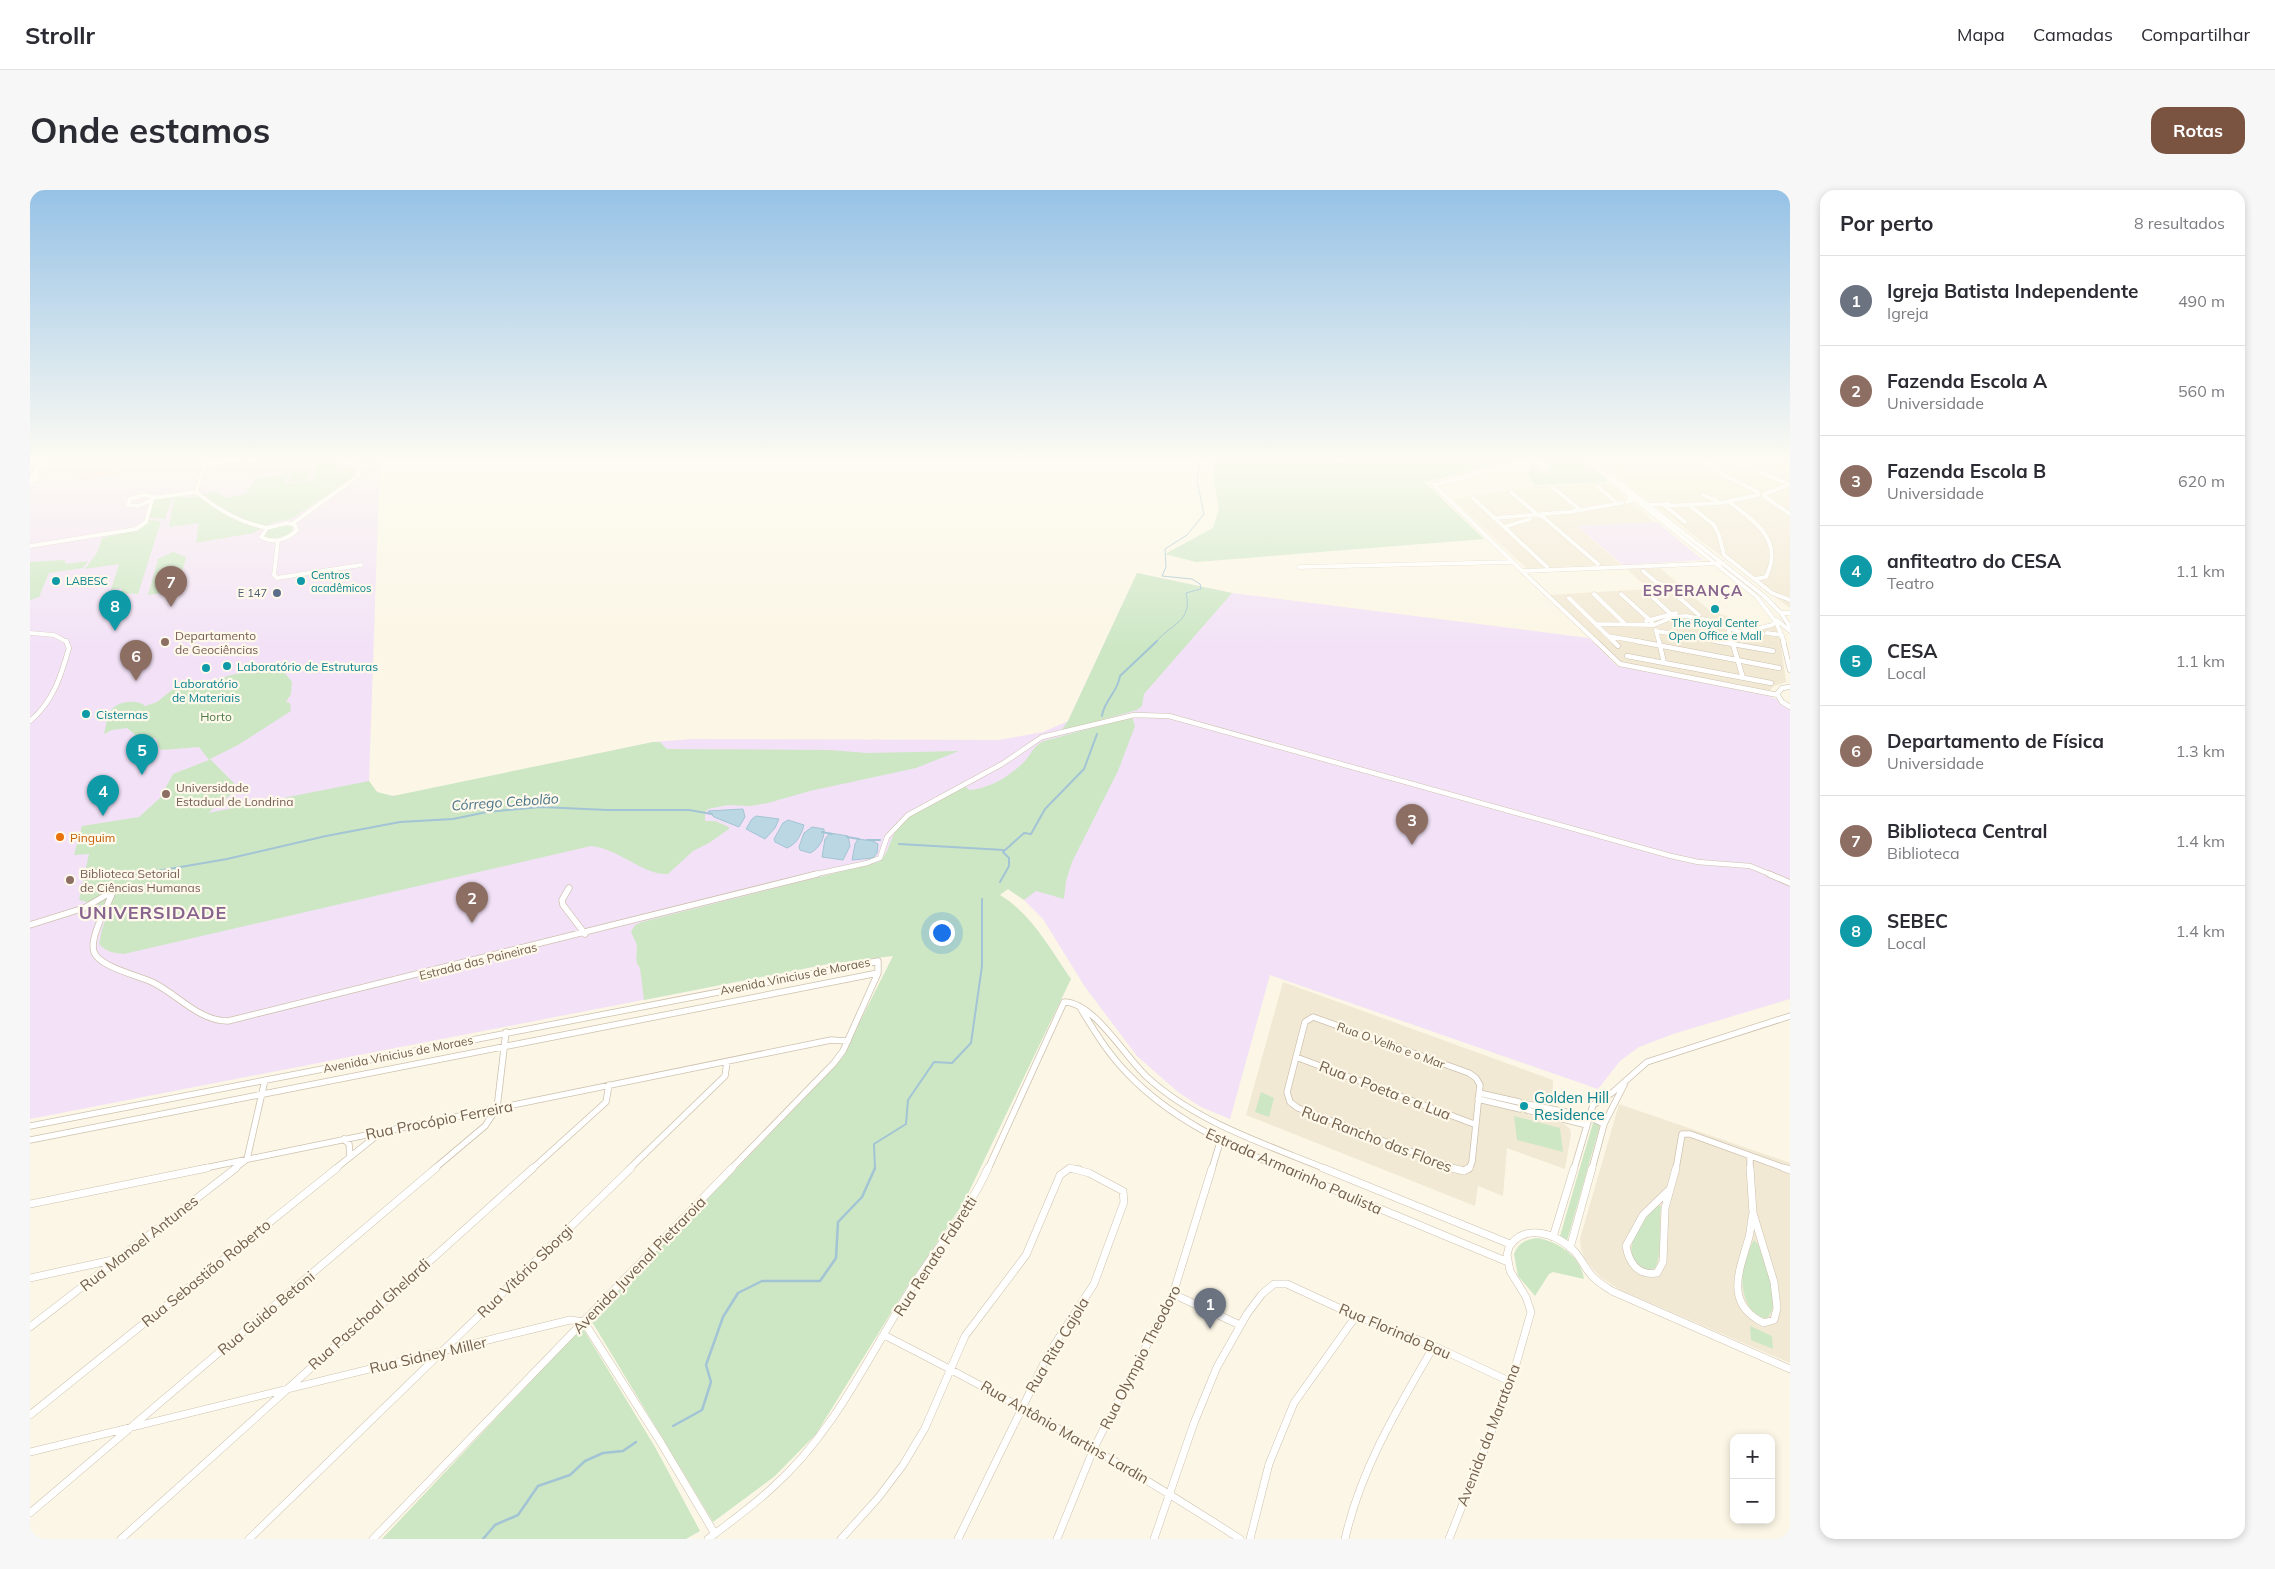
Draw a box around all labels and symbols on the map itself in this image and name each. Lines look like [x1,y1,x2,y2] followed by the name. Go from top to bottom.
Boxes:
[155,566,187,607] pin: 7
[311,568,372,595] place label: Centros acadêmicos
[66,574,108,588] place label: LABESC
[50,575,62,587] marker: LABESC
[295,575,307,587] marker: Centros acadêmicos
[1643,581,1743,600] district label: ESPERANÇA
[238,586,267,600] place label: E 147
[271,587,283,599] marker: E 147
[99,590,131,631] pin: 8
[1709,603,1721,615] marker: The Royal Center Open Office e Mall
[1668,616,1762,643] place label: The Royal Center Open Office e Mall
[175,628,258,657] place label: Departamento de Geociências
[159,636,171,648] marker: Departamento de Geociências
[120,640,152,681] pin: 6
[237,659,378,674] place label: Laboratório de Estruturas
[221,660,233,672] marker: Laboratório de Estruturas
[200,662,212,674] marker: Laboratório de Materiais
[172,676,240,705] place label: Laboratório de Materiais
[96,707,148,722] place label: Cisternas
[80,708,92,720] marker: Cisternas
[200,709,232,724] park label: Horto
[126,734,158,775] pin: 5
[87,775,119,816] pin: 4
[176,780,293,809] place label: Universidade Estadual de Londrina
[160,788,172,800] marker: Universidade Estadual de Londrina
[451,789,559,815] water label: Córrego Cebolão
[1396,804,1428,845] pin: 3
[70,830,115,845] place label: Pinguim
[54,831,66,843] marker: Pinguim
[80,866,201,895] place label: Biblioteca Setorial de Ciências Humanas
[64,874,76,886] marker: Biblioteca Setorial de Ciências Humanas
[456,882,488,923] pin: 2
[79,901,227,924] district label: UNIVERSIDADE
[929,920,955,946] your location
[417,939,539,983] street label: Estrada das Paineiras
[719,954,871,998] street label: Avenida Vinicius de Moraes
[1335,1019,1448,1072] street label: Rua O Velho e o Mar
[322,1032,474,1076] street label: Avenida Vinicius de Moraes
[1317,1056,1453,1124] street label: Rua o Poeta e a Lua
[1534,1088,1609,1124] place label: Golden Hill Residence
[364,1096,514,1144] street label: Rua Procópio Ferreira
[1518,1100,1530,1112] marker: Golden Hill Residence
[1299,1102,1455,1176] street label: Rua Rancho das Flores
[1203,1123,1385,1219] street label: Estrada Armarinho Paulista
[76,1191,202,1295] street label: Rua Manoel Antunes
[568,1192,710,1338] street label: Avenida Juvenal Pietraroia
[889,1192,981,1320] street label: Rua Renato Fabretti
[138,1215,274,1331] street label: Rua Sebastião Roberto
[473,1220,577,1322] street label: Rua Vitório Sborgi
[304,1254,434,1374] street label: Rua Paschoal Ghelardi
[214,1267,318,1359] street label: Rua Guido Betoni
[1095,1282,1185,1432] street label: Rua Olympio Theodoro
[1194,1288,1226,1329] pin: 1
[1021,1294,1093,1396] street label: Rua Rita Cajola
[1336,1299,1454,1363] street label: Rua Florindo Bau
[367,1332,489,1378] street label: Rua Sidney Miller
[1452,1361,1524,1509] street label: Avenida da Maratona
[978,1376,1152,1488] street label: Rua Antônio Martins Lardin

